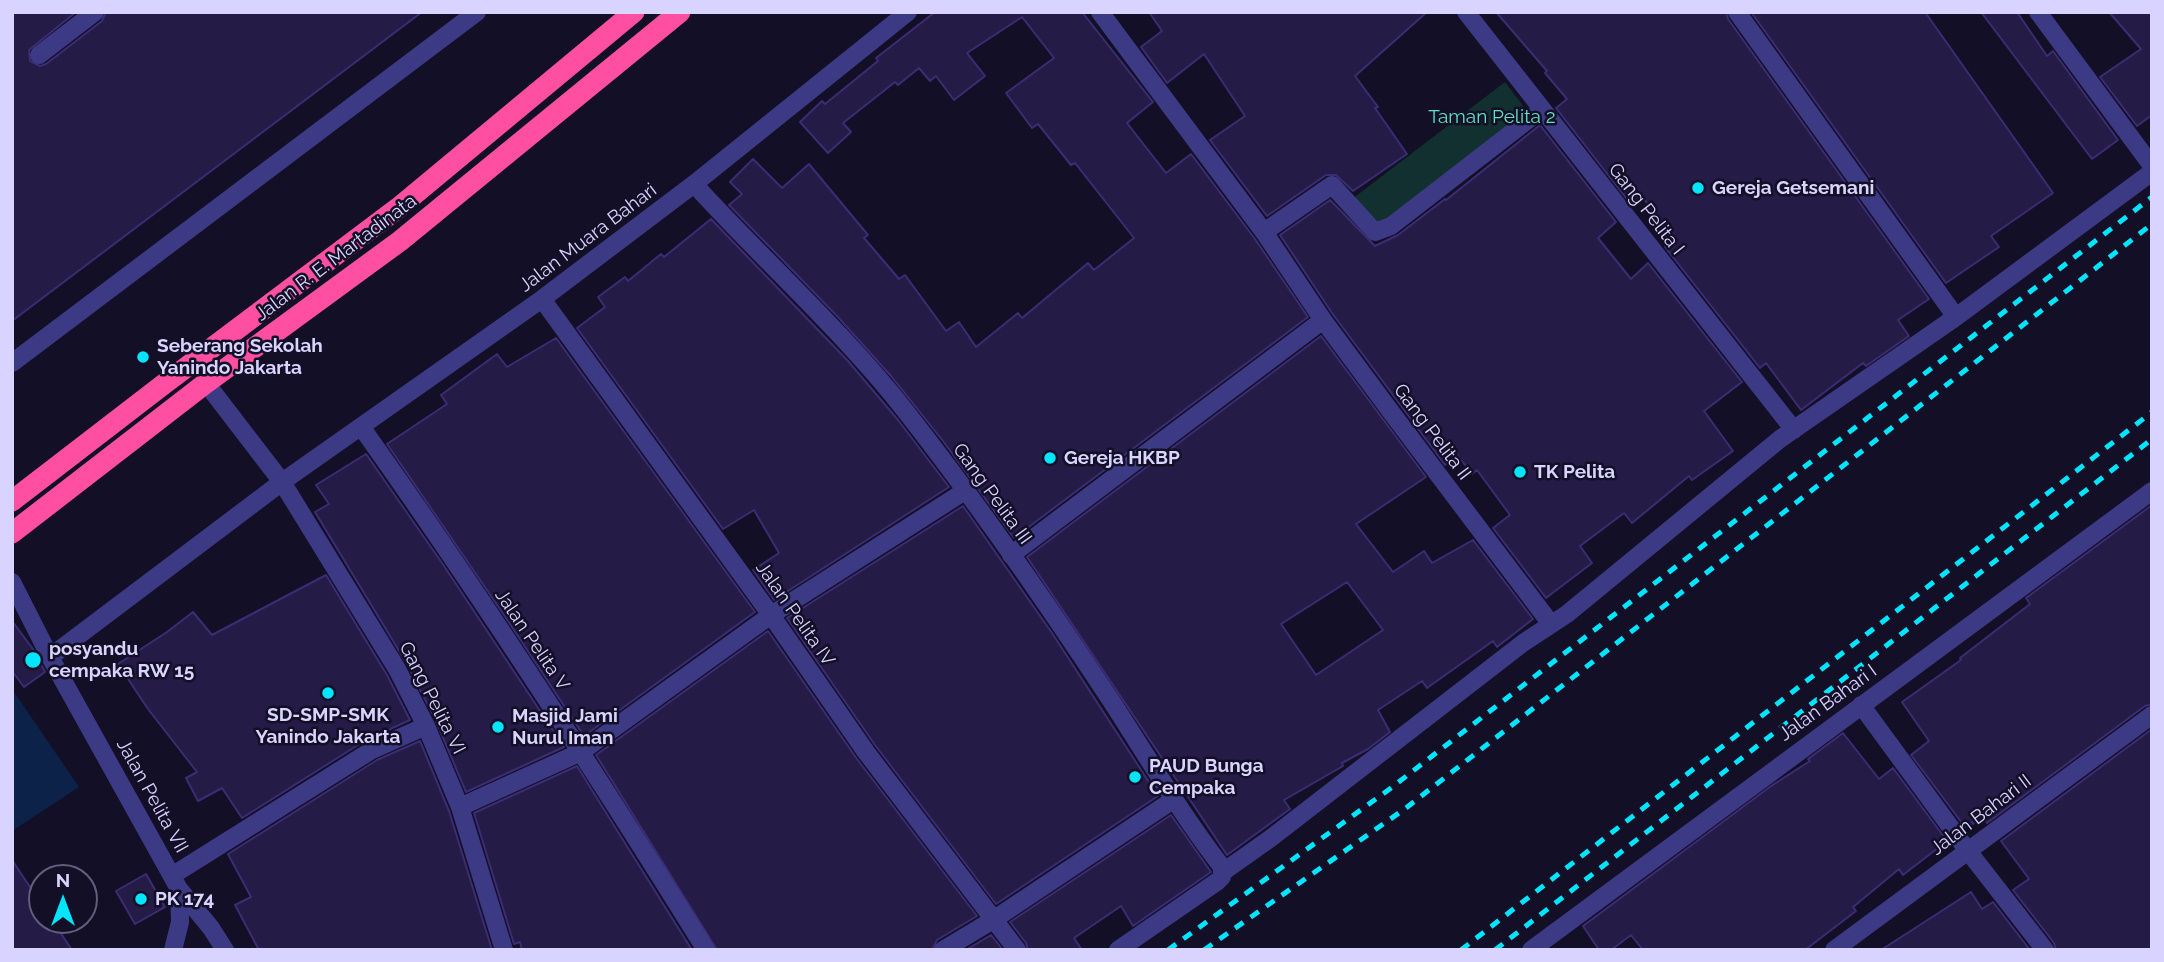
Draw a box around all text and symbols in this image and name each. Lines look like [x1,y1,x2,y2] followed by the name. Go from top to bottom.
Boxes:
[1428,106,1556,128] park label: Taman Pelita 2
[1603,159,1689,259] street label: Gang Pelita I
[1712,177,1874,199] place label: Gereja Getsemani
[515,179,661,297] street label: Jalan Muara Bahari
[1690,180,1706,196] marker: Gereja Getsemani
[251,190,421,326] street label: Jalan R. E. Martadinata
[157,335,323,379] place label: Seberang Sekolah Yanindo Jakarta
[135,349,151,365] marker: Seberang Sekolah Yanindo Jakarta
[1388,379,1476,485] street label: Gang Pelita II
[948,439,1036,549] street label: Gang Pelita III
[1064,447,1180,469] place label: Gereja HKBP
[1042,450,1058,466] marker: Gereja HKBP
[1534,461,1615,483] place label: TK Pelita
[1512,464,1528,480] marker: TK Pelita
[751,557,839,671] street label: Jalan Pelita IV
[490,585,574,695] street label: Jalan Pelita V
[49,638,194,682] place label: posyandu cempaka RW 15
[394,638,470,758] street label: Gang Pelita VI
[23,650,43,670] marker: posyandu cempaka RW 15
[1775,660,1881,746] street label: Jalan Bahari I
[320,685,336,701] marker: SD-SMP-SMK Yanindo Jakarta
[256,704,400,748] place label: SD-SMP-SMK Yanindo Jakarta
[512,705,618,749] place label: Masjid Jami Nurul Iman
[490,719,506,735] marker: Masjid Jami Nurul Iman
[111,735,193,857] street label: Jalan Pelita VII
[1149,755,1264,799] place label: PAUD Bunga Cempaka
[1127,769,1143,785] marker: PAUD Bunga Cempaka
[1926,770,2036,860] street label: Jalan Bahari II
[28,864,98,934] north arrow
[56,869,70,891] text: N
[155,888,214,910] place label: PK 174
[133,891,149,907] marker: PK 174

